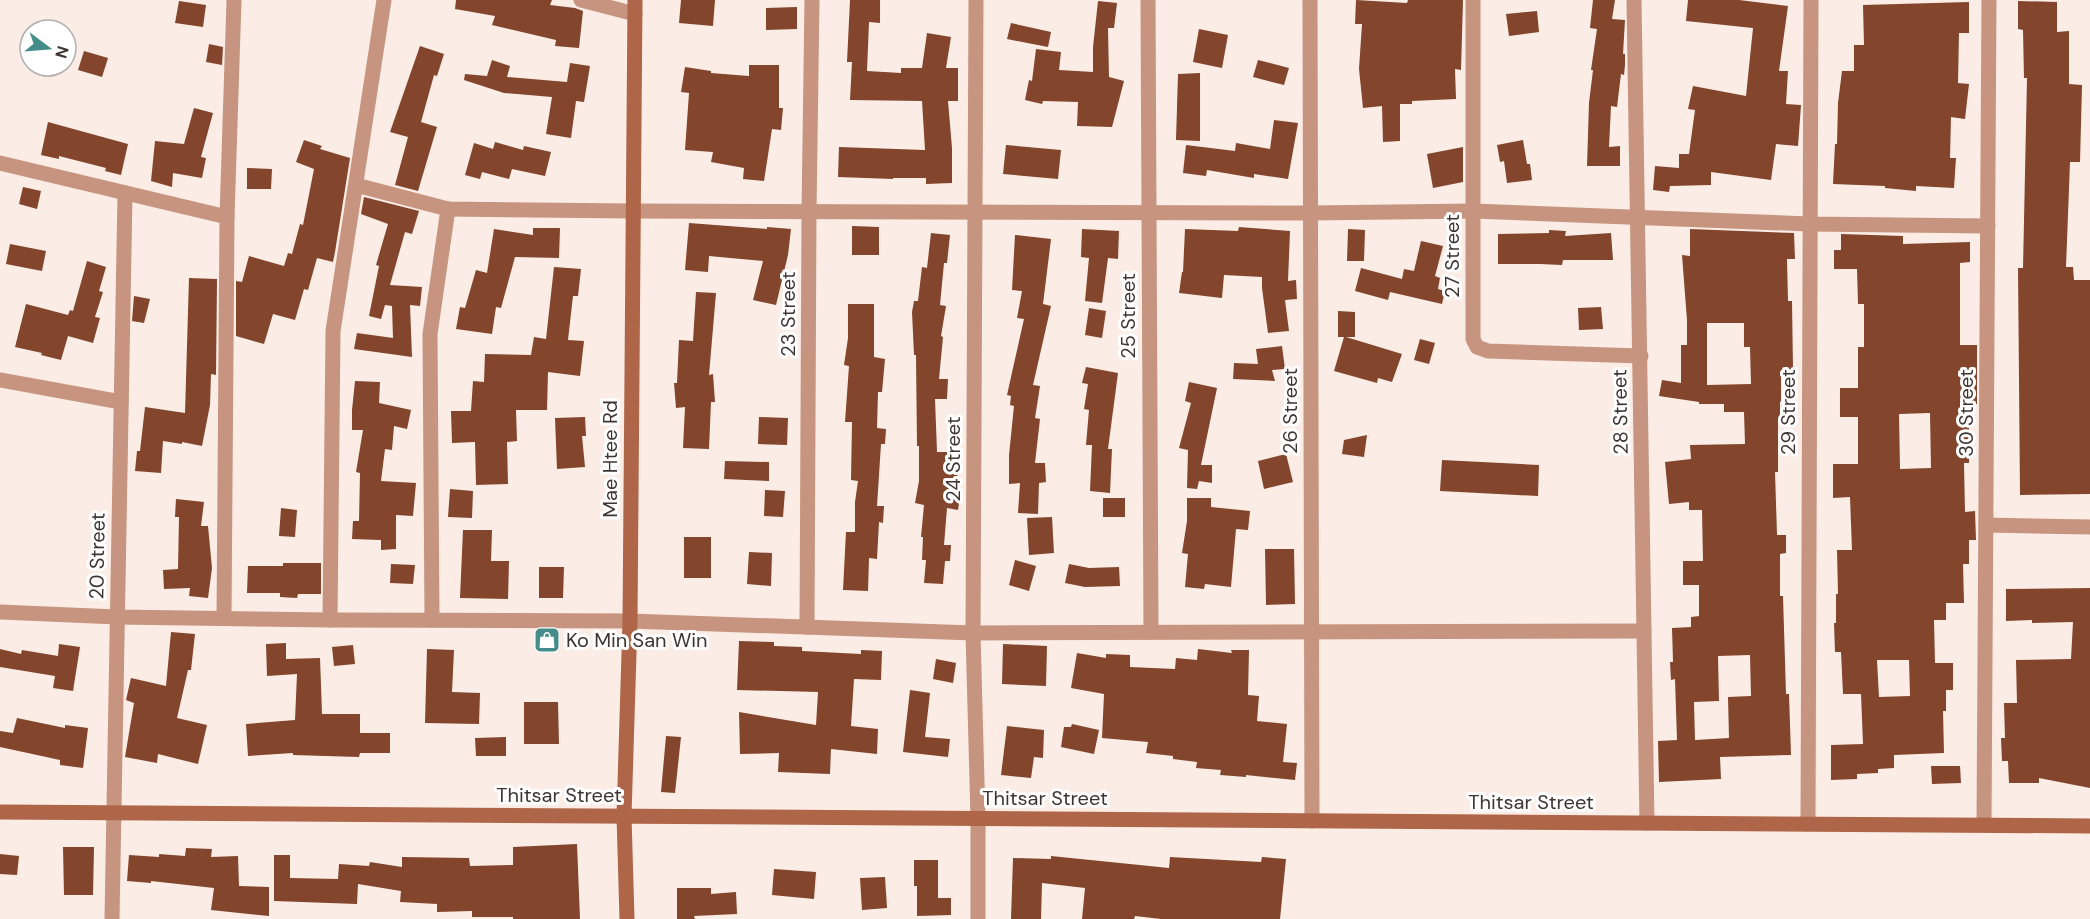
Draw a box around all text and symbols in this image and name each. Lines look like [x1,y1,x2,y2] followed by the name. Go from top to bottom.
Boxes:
[18,18,78,78] north arrow
[50,43,74,61] text: N
[1439,214,1465,298] street label: 27 Street
[775,271,801,357] street label: 23 Street
[1115,273,1141,359] street label: 25 Street
[1277,368,1303,454] street label: 26 Street
[1606,369,1634,455] street label: 28 Street
[1775,369,1801,455] street label: 29 Street
[1953,369,1979,457] street label: 30 Street
[597,400,623,518] street label: Mae Htee Rd
[940,416,966,502] street label: 24 Street
[83,512,111,600] street label: 20 Street
[532,625,562,655] shop icon: Ko Min San Win
[566,627,708,653] place label: Ko Min San Win
[496,782,622,808] street label: Thitsar Street
[982,785,1108,811] street label: Thitsar Street
[1468,789,1594,815] street label: Thitsar Street

